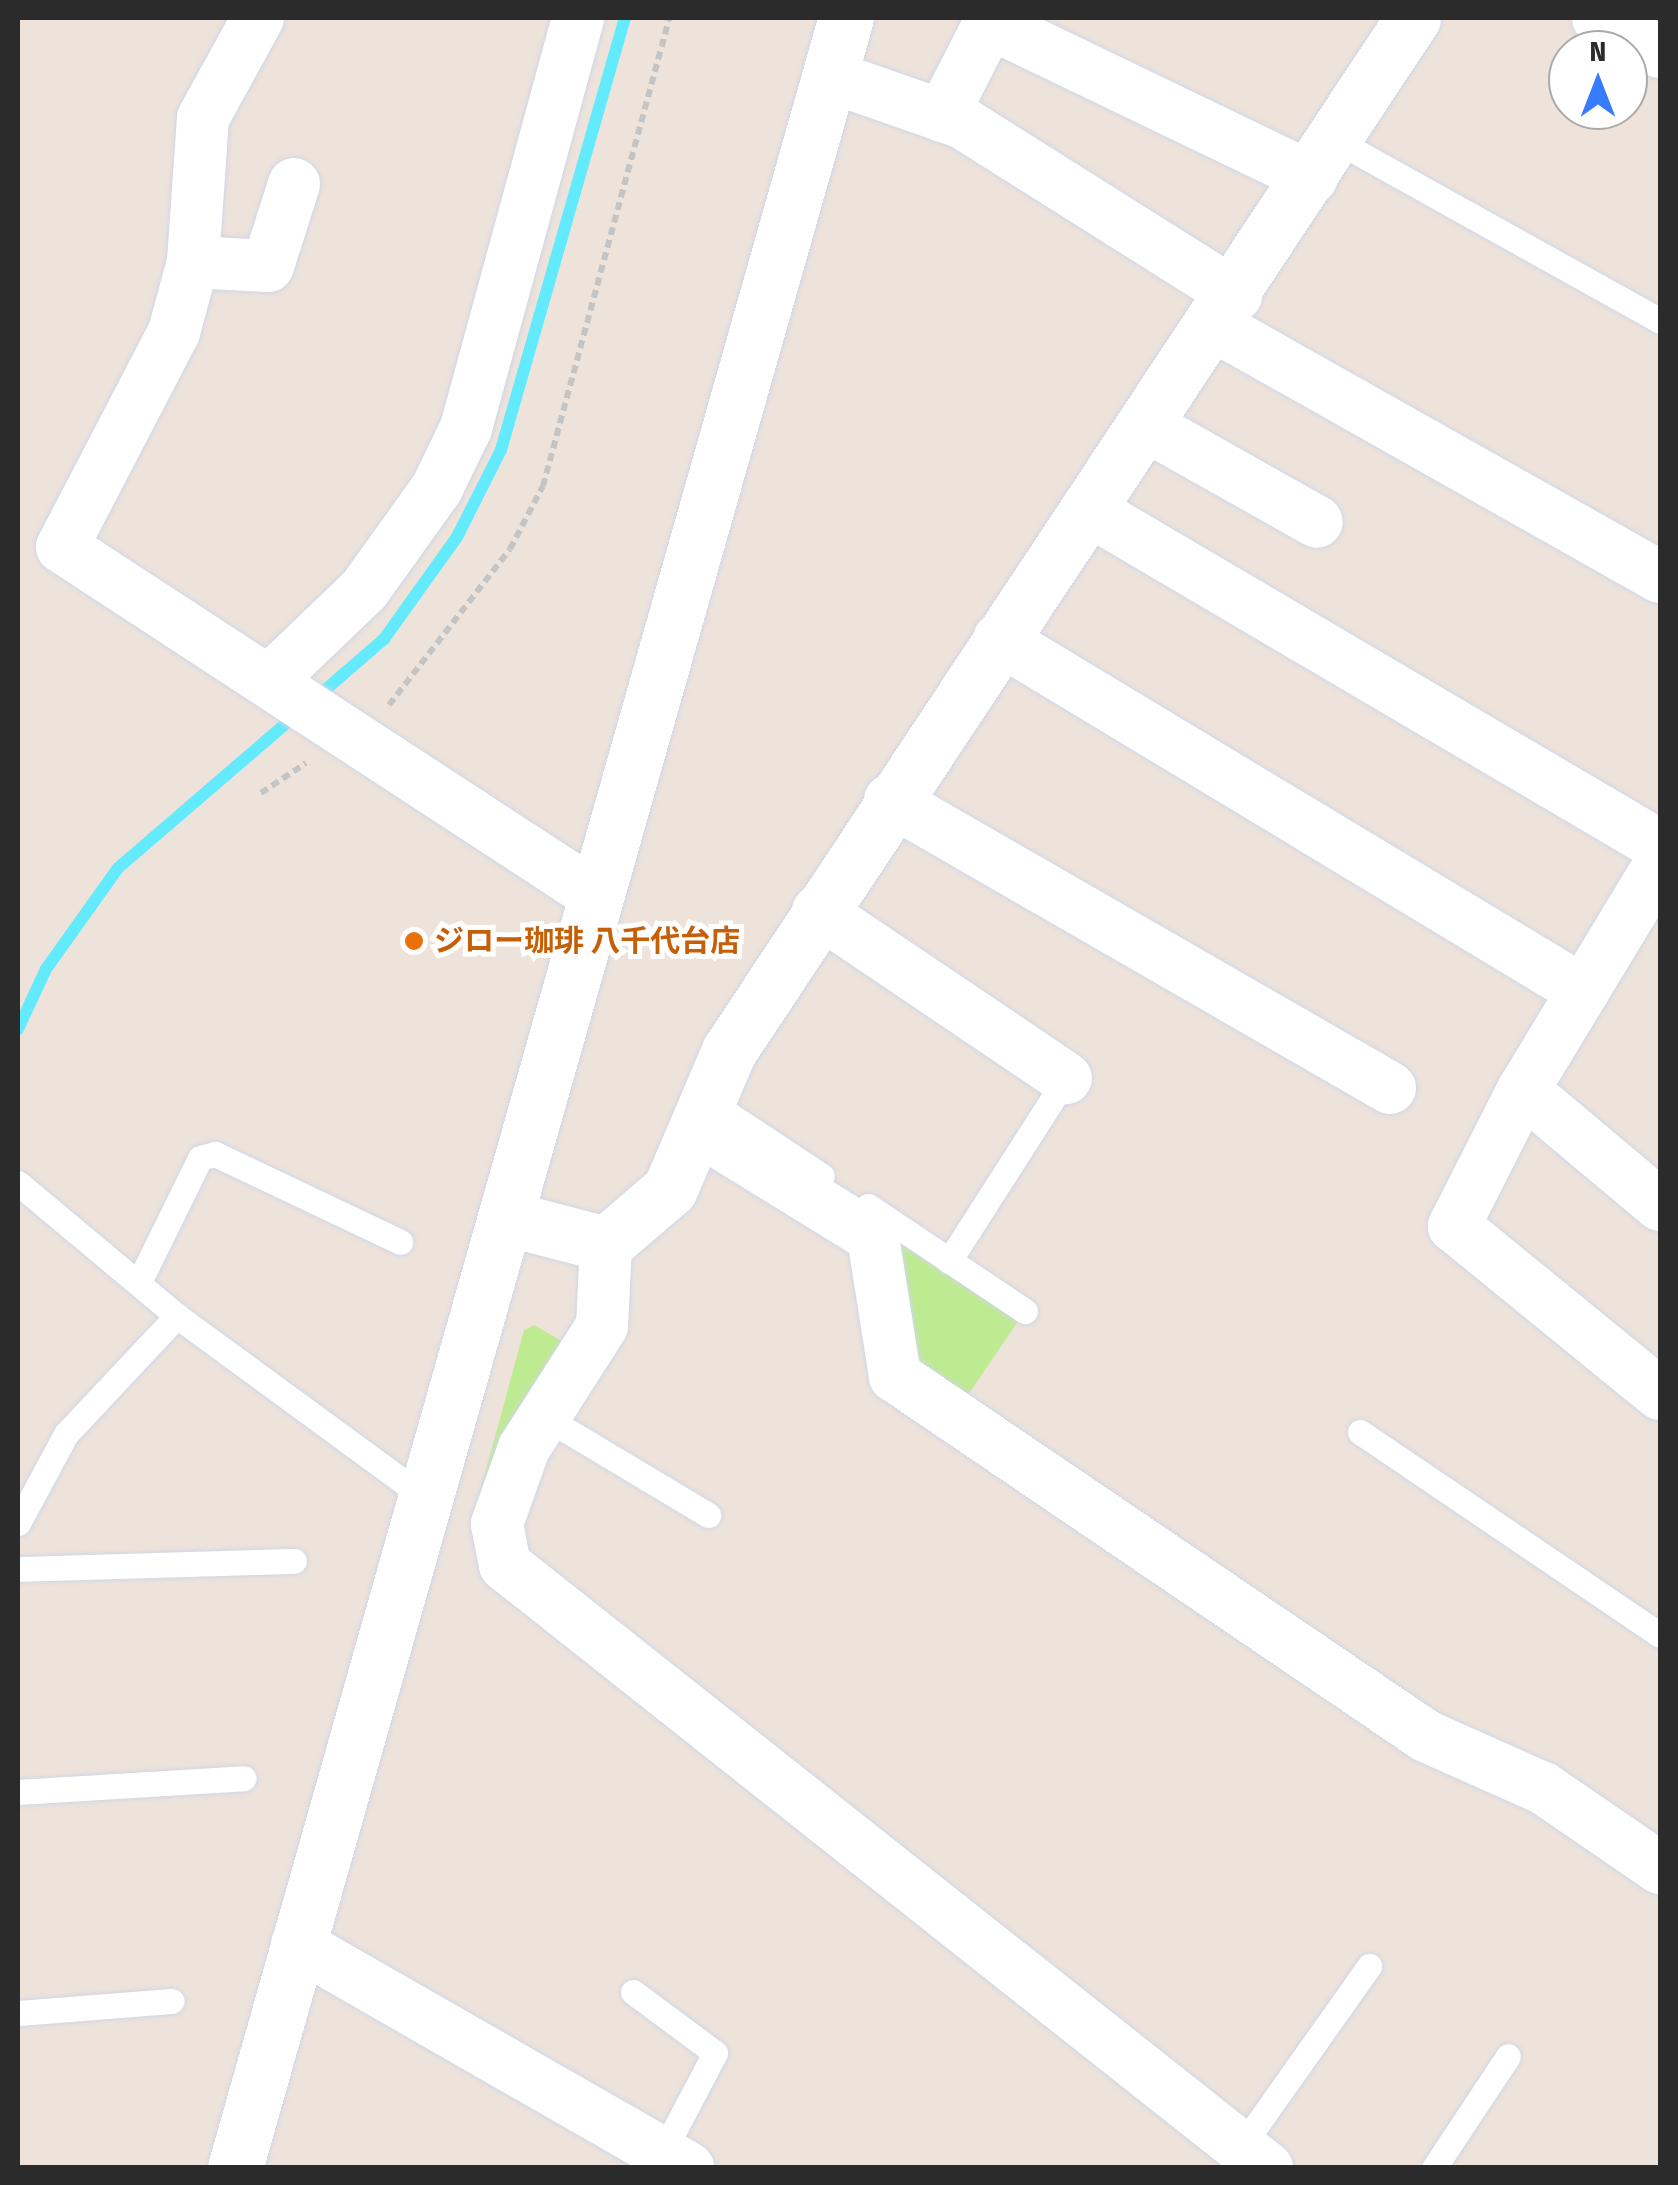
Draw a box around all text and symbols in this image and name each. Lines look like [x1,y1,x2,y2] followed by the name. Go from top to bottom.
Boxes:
[1548,30,1648,130] north arrow
[1590,35,1606,68] text: N
[434,923,740,959] place label: ジロー珈琲 八千代台店
[403,930,425,952] marker: ジロー珈琲 八千代台店

